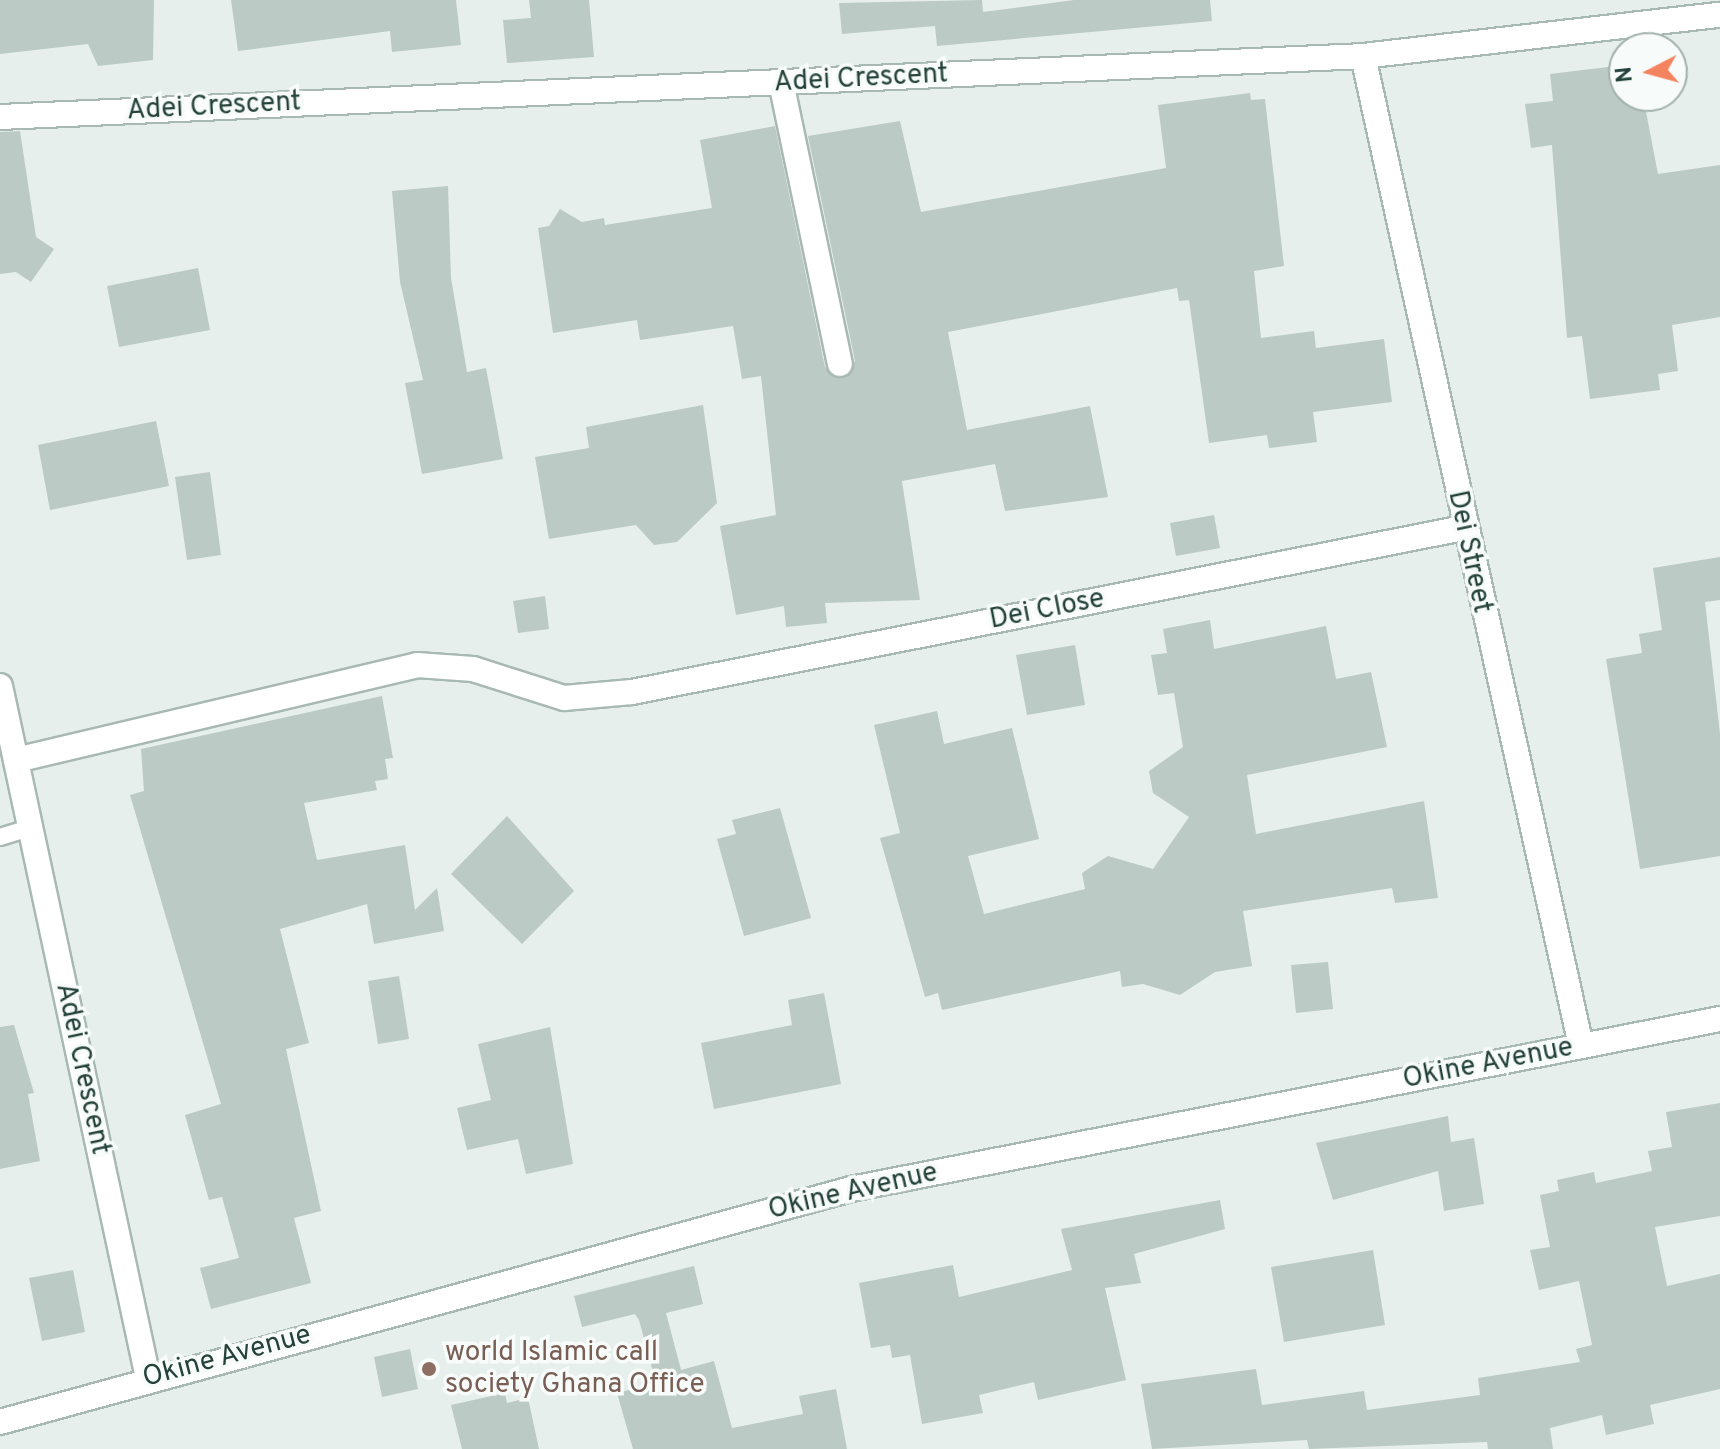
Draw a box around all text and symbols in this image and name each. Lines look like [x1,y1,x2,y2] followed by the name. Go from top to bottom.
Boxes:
[1608,32,1688,112] north arrow
[773,58,949,100] street label: Adei Crescent
[1611,65,1640,84] text: N
[126,86,302,128] street label: Adei Crescent
[1440,488,1498,616] street label: Dei Street
[987,582,1107,638] street label: Dei Close
[47,980,117,1158] street label: Adei Crescent
[1399,1031,1577,1097] street label: Okine Avenue
[765,1156,941,1228] street label: Okine Avenue
[139,1318,315,1396] street label: Okine Avenue
[445,1336,704,1402] place label: world Islamic call society Ghana Office
[420,1360,438,1378] marker: world Islamic call society Ghana Office

